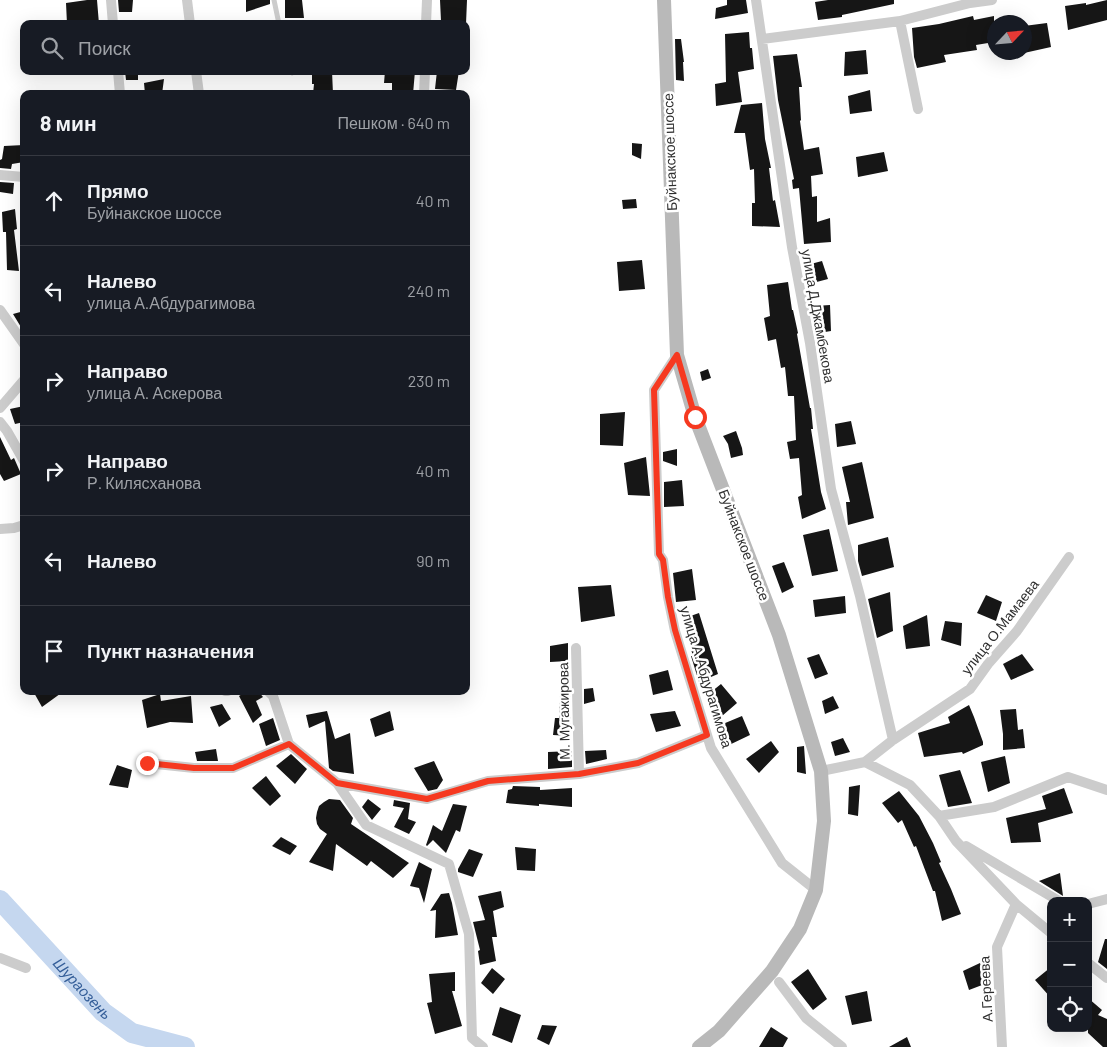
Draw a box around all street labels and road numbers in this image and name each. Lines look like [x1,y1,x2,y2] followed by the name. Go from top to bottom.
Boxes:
[659,93,680,211] street label: Буйнакское шоссе
[798,248,839,384] street label: улица Д.Джамбекова
[715,487,774,603] street label: Буйнакское шоссе
[957,576,1042,678] street label: улица О.Мамаева
[677,604,736,750] street label: улица А.Абдурагимова
[554,662,573,760] street label: М. Мугажирова
[975,955,996,1022] street label: А.Гереева

